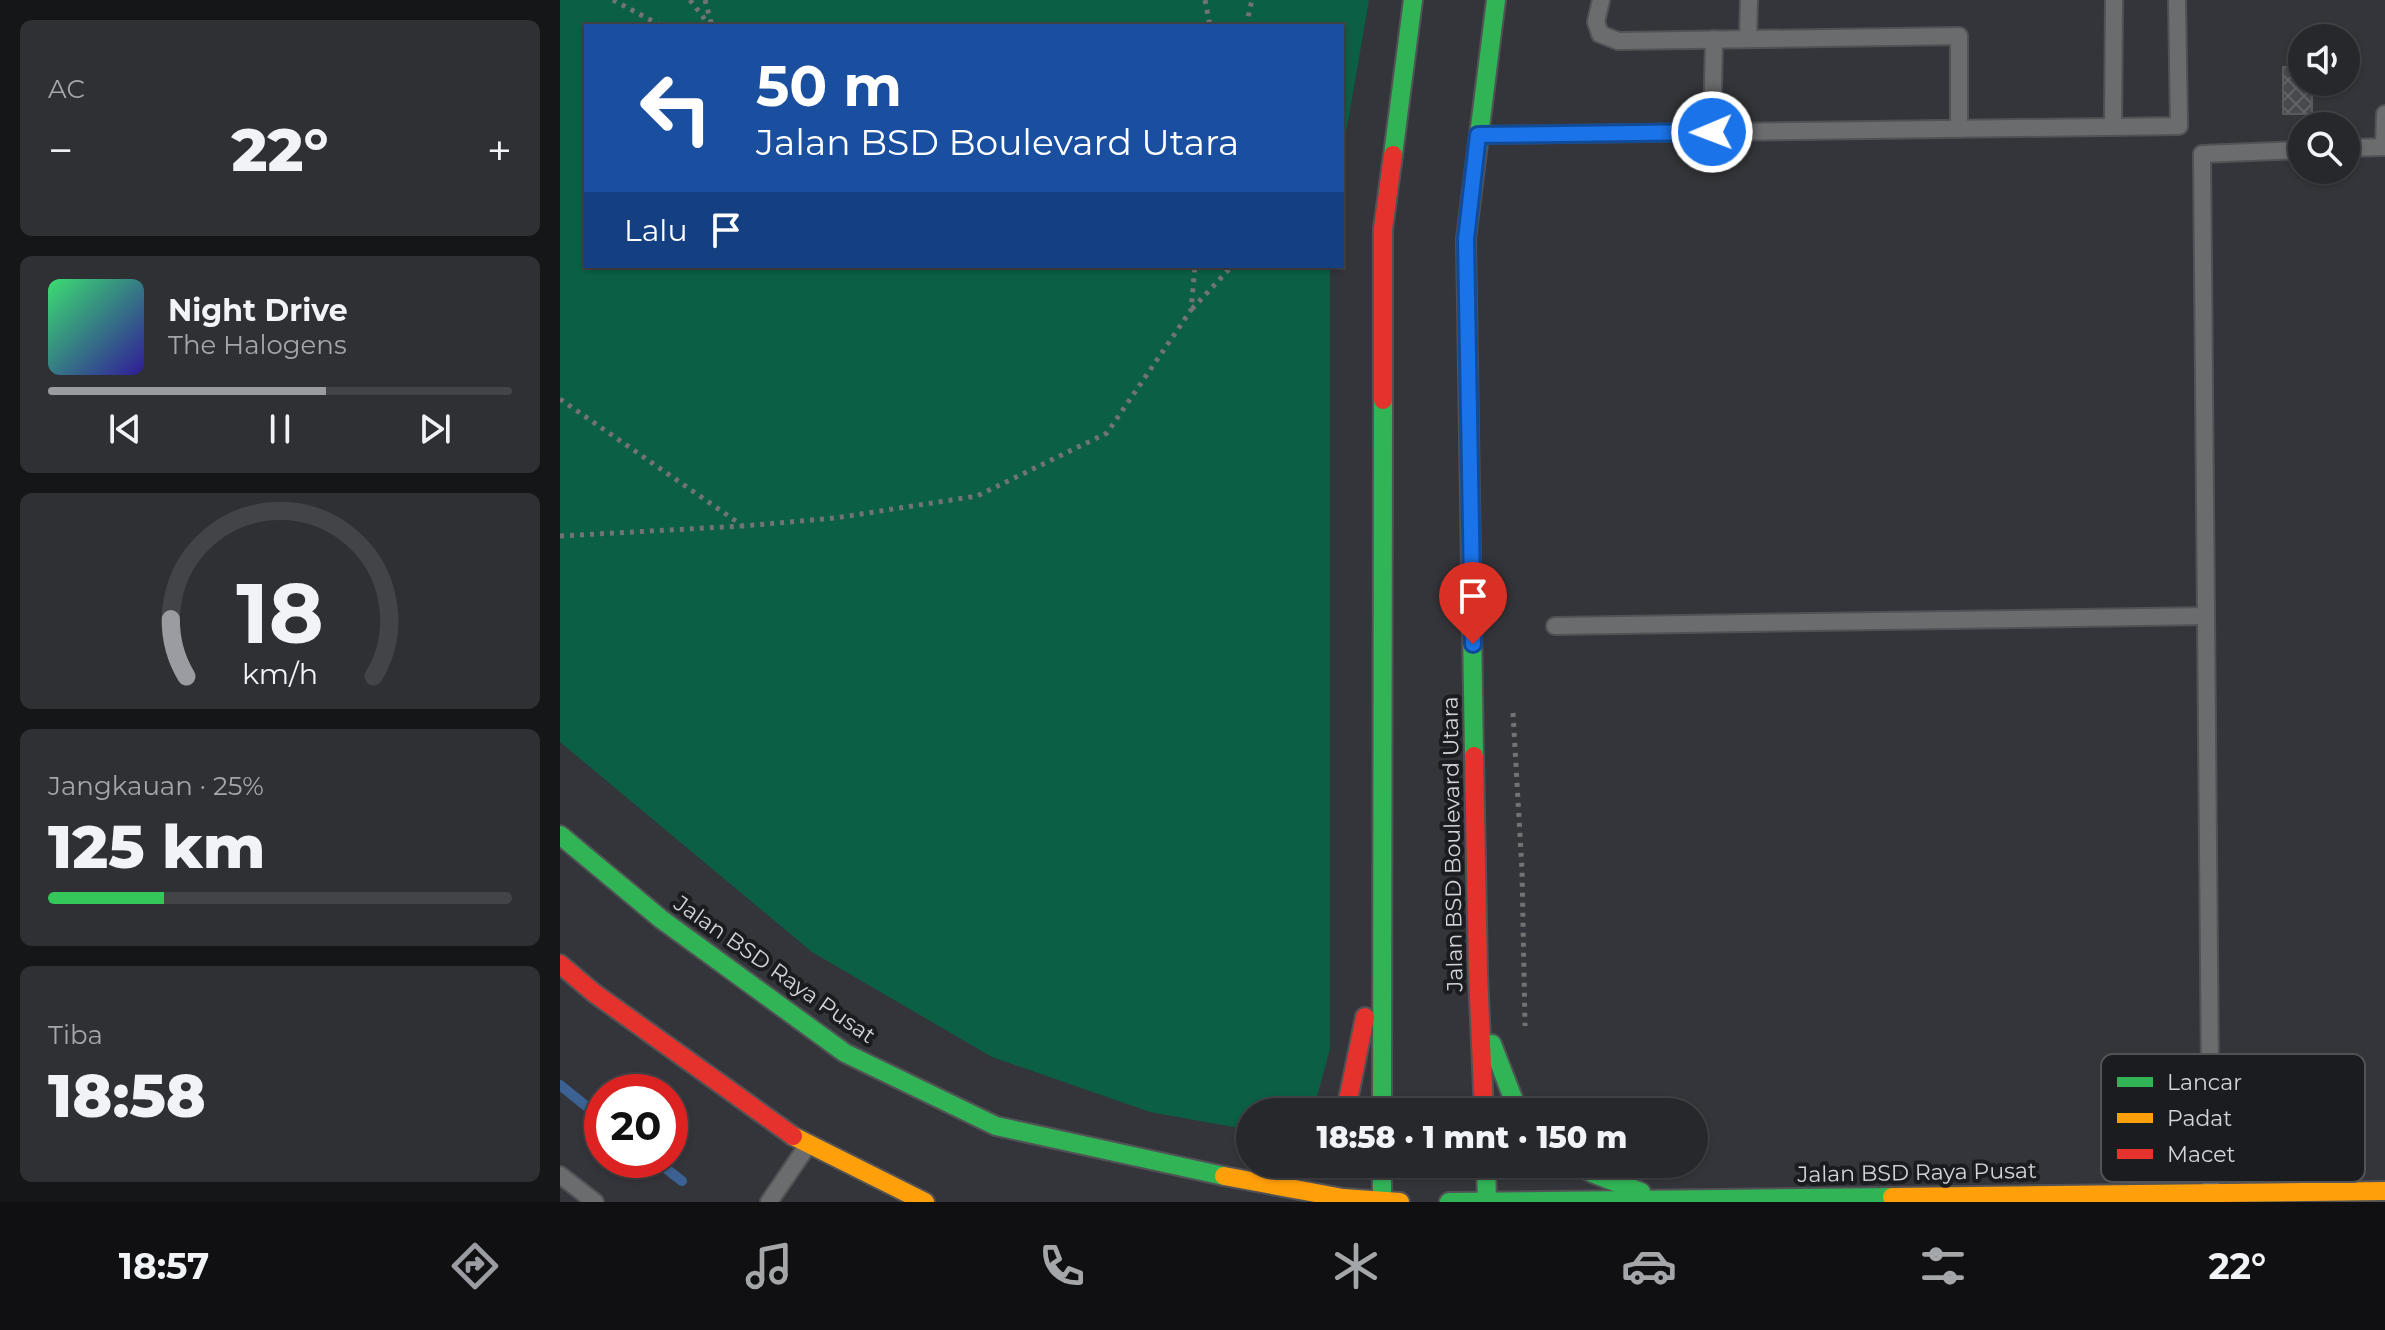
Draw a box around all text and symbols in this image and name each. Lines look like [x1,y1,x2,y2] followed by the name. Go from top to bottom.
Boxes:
[2288,24,2360,184] map controls
[2288,24,2360,96] button: sound
[756,52,902,120] text: 50 m
[624,56,728,160] icon: left
[48,73,85,105] text: AC
[1670,90,1754,174] position arrow
[2288,112,2360,184] button: search
[232,113,328,186] text: 22°
[756,120,1239,164] text: Jalan BSD Boulevard Utara
[48,123,73,177] text: −
[487,123,512,177] text: +
[704,208,748,252] icon: arrive
[624,212,688,249] text: Lalu
[168,292,348,329] text: Night Drive
[168,329,347,361] text: The Halogens
[103,407,147,451] icon: previous
[258,407,302,451] icon: pause
[413,407,457,451] icon: next
[236,562,324,664] text: 18
[1439,562,1507,644] pin
[1451,574,1495,618] icon: arrive
[242,656,318,691] text: km/h
[1436,696,1469,993] street label: Jalan BSD Boulevard Utara
[48,770,264,802] text: Jangkauan · 25%
[48,810,265,883] text: 125 km
[668,889,881,1049] street label: Jalan BSD Raya Pusat
[48,1019,103,1051] text: Tiba
[2101,1054,2365,1182] legend
[48,1059,206,1132] text: 18:58
[2167,1069,2242,1096] text: Lancar
[584,1074,688,1178] speed limit sign: 20
[2167,1105,2232,1132] text: Padat
[1317,1119,1627,1156] text: 18:58 · 1 mnt · 150 m
[2167,1141,2235,1168] text: Macet
[1796,1157,2037,1188] street label: Jalan BSD Raya Pusat
[447,1238,503,1294] icon: directions
[741,1238,797,1294] icon: music
[1034,1238,1090,1294] icon: phone
[1328,1238,1384,1294] icon: climate
[1621,1238,1677,1294] icon: car
[1915,1238,1971,1294] icon: filters
[119,1244,209,1288] text: 18:57
[2209,1244,2266,1288] text: 22°

